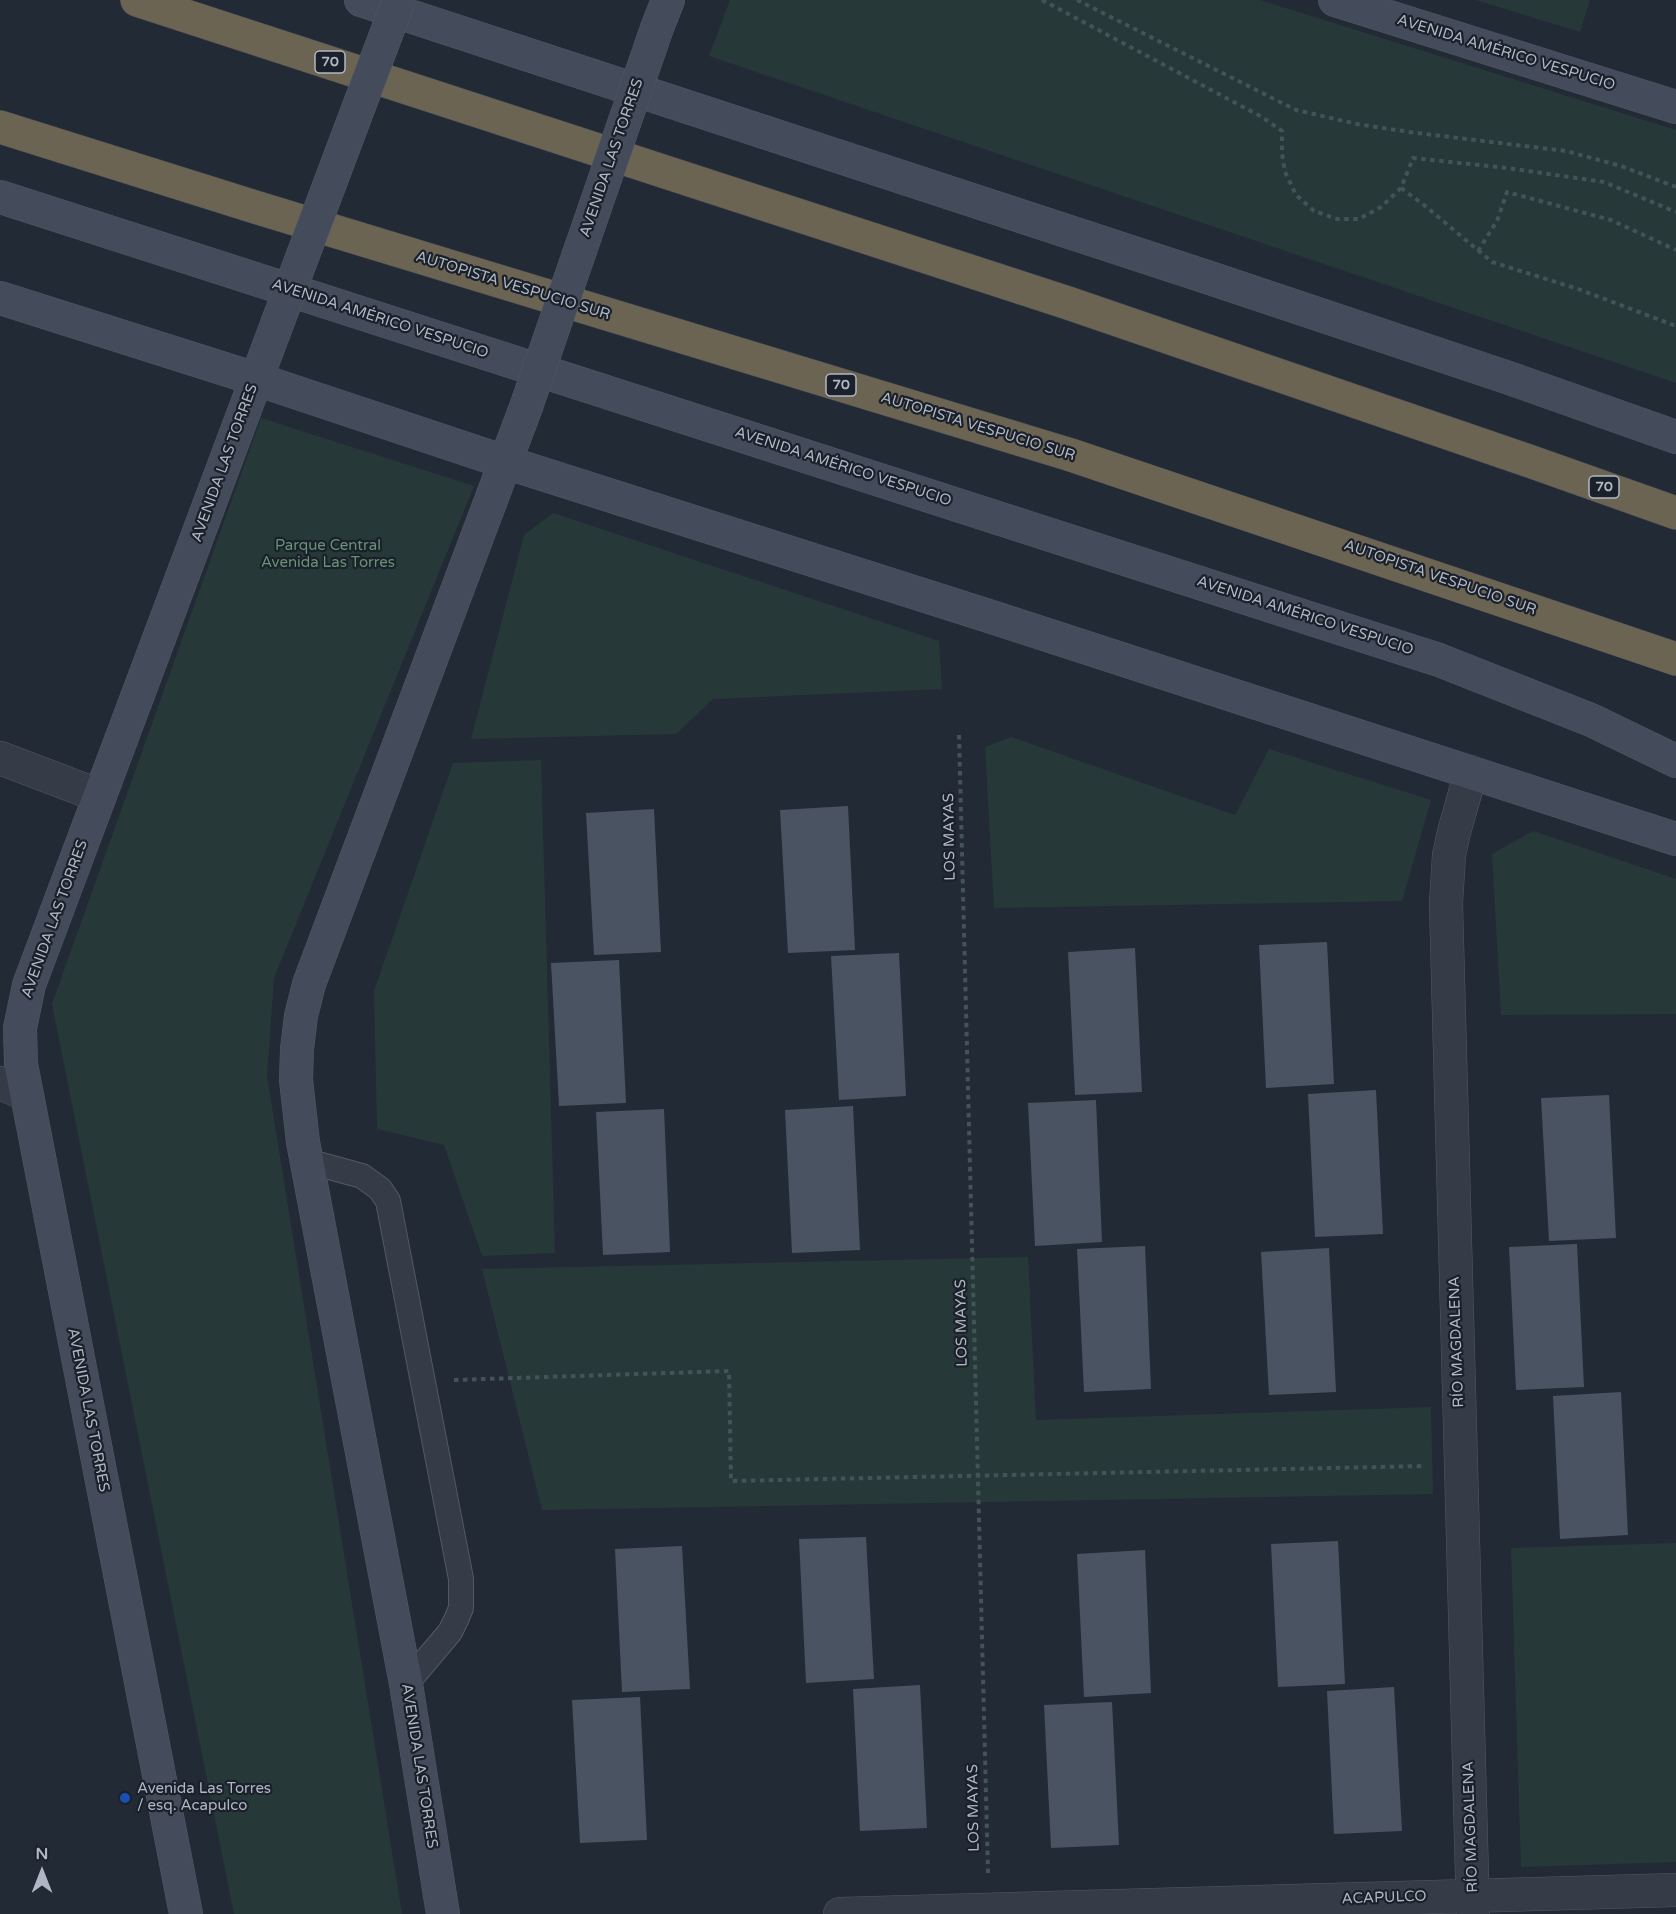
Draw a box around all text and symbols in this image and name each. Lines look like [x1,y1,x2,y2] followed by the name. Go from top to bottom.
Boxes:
[1395,11,1617,95] street label: AVENIDA AMÉRICO VESPUCIO
[315,51,345,73] road number: 70
[576,76,648,240] street label: AVENIDA LAS TORRES
[414,248,612,324] street label: AUTOPISTA VESPUCIO SUR
[269,275,491,363] street label: AVENIDA AMÉRICO VESPUCIO
[826,374,856,396] road number: 70
[188,382,262,544] street label: AVENIDA LAS TORRES
[879,389,1077,465] street label: AUTOPISTA VESPUCIO SUR
[732,423,954,511] street label: AVENIDA AMÉRICO VESPUCIO
[1589,476,1619,498] road number: 70
[261,537,395,572] park label: Parque Central Avenida Las Torres
[1341,537,1539,619] street label: AUTOPISTA VESPUCIO SUR
[1194,572,1416,660] street label: AVENIDA AMÉRICO VESPUCIO
[940,793,960,881] street label: LOS MAYAS
[18,838,92,1000] street label: AVENIDA LAS TORRES
[1446,1276,1468,1408] street label: RÍO MAGDALENA
[952,1279,972,1367] street label: LOS MAYAS
[63,1326,113,1494] street label: AVENIDA LAS TORRES
[397,1682,441,1850] street label: AVENIDA LAS TORRES
[1460,1761,1482,1893] street label: RÍO MAGDALENA
[964,1764,984,1852] street label: LOS MAYAS
[137,1780,271,1815] place label: Avenida Las Torres / esq. Acapulco
[118,1791,132,1805] marker: Avenida Las Torres / esq. Acapulco
[12,1842,72,1902] north arrow
[36,1844,48,1864] text: N
[1341,1888,1427,1908] street label: ACAPULCO

